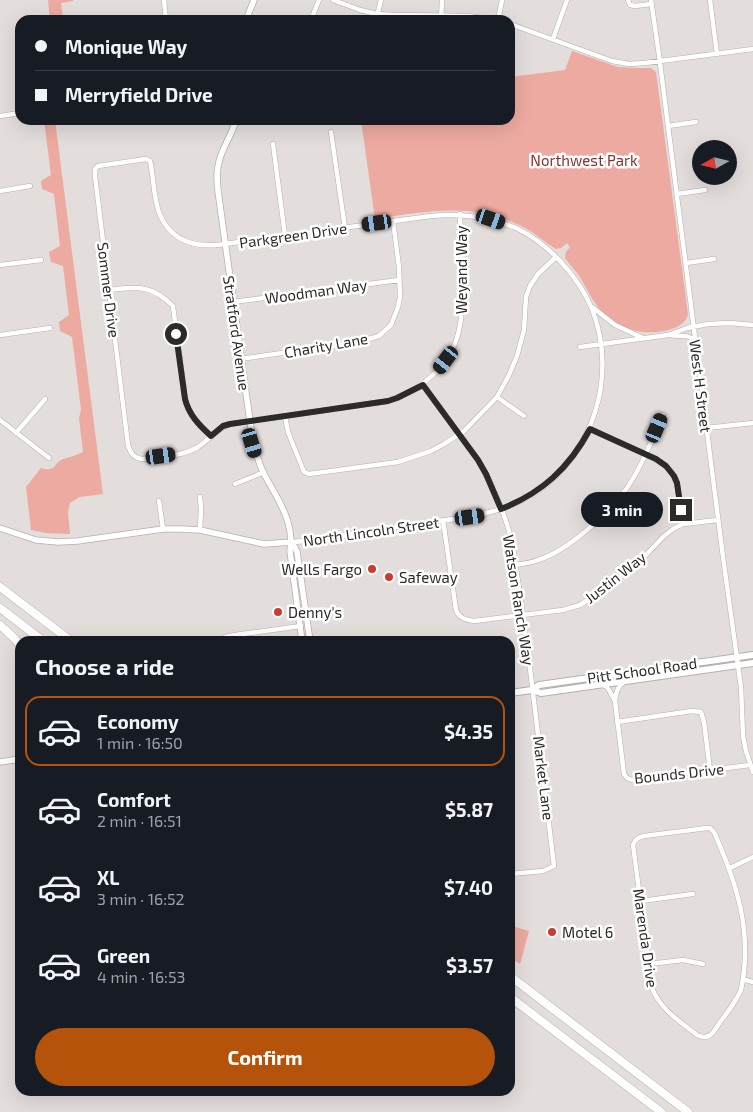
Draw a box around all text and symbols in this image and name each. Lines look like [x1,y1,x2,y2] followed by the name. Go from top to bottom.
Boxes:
[65,35,187,58] text: Monique Way
[65,83,213,106] text: Merryfield Drive
[692,140,738,185] north arrow
[692,140,737,185] map controls
[530,151,638,169] park label: Northwest Park
[474,207,507,231] car
[361,213,392,233] car
[238,219,348,251] street label: Parkgreen Drive
[452,226,470,314] street label: Weyand Way
[94,241,124,339] street label: Sommer Drive
[220,274,254,392] street label: Stratford Avenue
[264,275,368,307] street label: Woodman Way
[165,323,187,345] route start
[283,329,369,361] street label: Charity Lane
[686,338,716,434] street label: West H Street
[430,344,461,376] car
[644,411,669,445] car
[240,426,263,460] car
[145,446,176,466] car
[581,492,664,528] callout: 3 min
[670,499,692,521] route end
[602,500,642,519] text: 3 min
[454,507,485,527] car
[302,513,440,549] street label: North Lincoln Street
[500,533,538,667] street label: Watson Ranch Way
[581,547,649,606] street label: Justin Way
[281,560,362,578] place label: Wells Fargo
[366,563,378,575] marker: Wells Fargo
[399,568,458,586] place label: Safeway
[383,571,395,583] marker: Safeway
[288,603,342,621] place label: Denny's
[272,606,284,618] marker: Denny's
[35,653,174,679] text: Choose a ride
[586,653,698,687] street label: Pitt School Road
[37,709,82,754] icon: car
[97,710,179,733] text: Economy
[444,720,493,743] text: $4.35
[97,733,183,752] text: 1 min · 16:50
[530,735,558,821] street label: Market Lane
[633,759,725,787] street label: Bounds Drive
[37,787,82,832] icon: car
[97,788,171,811] text: Comfort
[445,798,493,821] text: $5.87
[97,811,182,830] text: 2 min · 16:51
[37,865,82,910] icon: car
[97,866,119,889] text: XL
[444,876,493,899] text: $7.40
[630,887,662,989] street label: Marenda Drive
[97,889,185,908] text: 3 min · 16:52
[562,923,613,941] place label: Motel 6
[546,926,558,938] marker: Motel 6
[37,943,82,988] icon: car
[97,944,150,967] text: Green
[446,954,493,977] text: $3.57
[97,967,185,986] text: 4 min · 16:53
[35,1028,495,1086] button: Confirm

